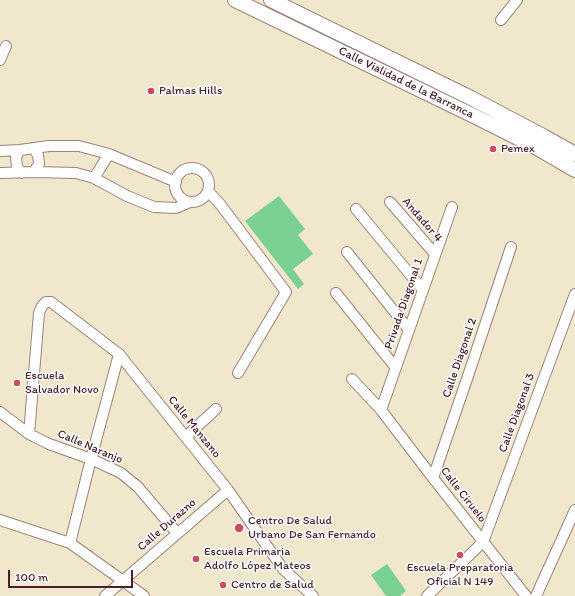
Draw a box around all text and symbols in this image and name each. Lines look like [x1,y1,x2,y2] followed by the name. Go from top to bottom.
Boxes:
[336,44,476,122] street label: Calle Vialidad de la Barranca
[159,84,222,98] place label: Palmas Hills
[146,86,156,96] marker: Palmas Hills
[501,142,535,156] place label: Pemex
[488,144,498,154] marker: Pemex
[399,195,445,245] street label: Andador 4
[382,257,426,351] street label: Privada Diagonal 1
[440,316,480,400] street label: Calle Diagonal 2
[25,369,99,397] place label: Escuela Salvador Novo
[496,371,538,455] street label: Calle Diagonal 3
[12,378,22,388] marker: Escuela Salvador Novo
[165,393,223,461] street label: Calle Manzano
[55,427,125,467] street label: Calle Naranjo
[437,464,489,526] street label: Calle Ciruelo
[135,496,199,554] street label: Calle Durazno
[248,514,376,542] place label: Centro De Salud Urbano De San Fernando
[233,522,245,534] marker: Centro De Salud Urbano De San Fernando
[204,545,311,573] place label: Escuela Primaria Adolfo López Mateos
[455,550,465,560] marker: Escuela Preparatoria Oficial N 149
[191,554,201,564] marker: Escuela Primaria Adolfo López Mateos
[407,561,513,589] place label: Escuela Preparatoria Oficial N 149
[10,562,135,588] scale bar
[15,570,48,584] text: 100 m
[231,578,314,592] place label: Centro de Salud
[218,580,228,590] marker: Centro de Salud

